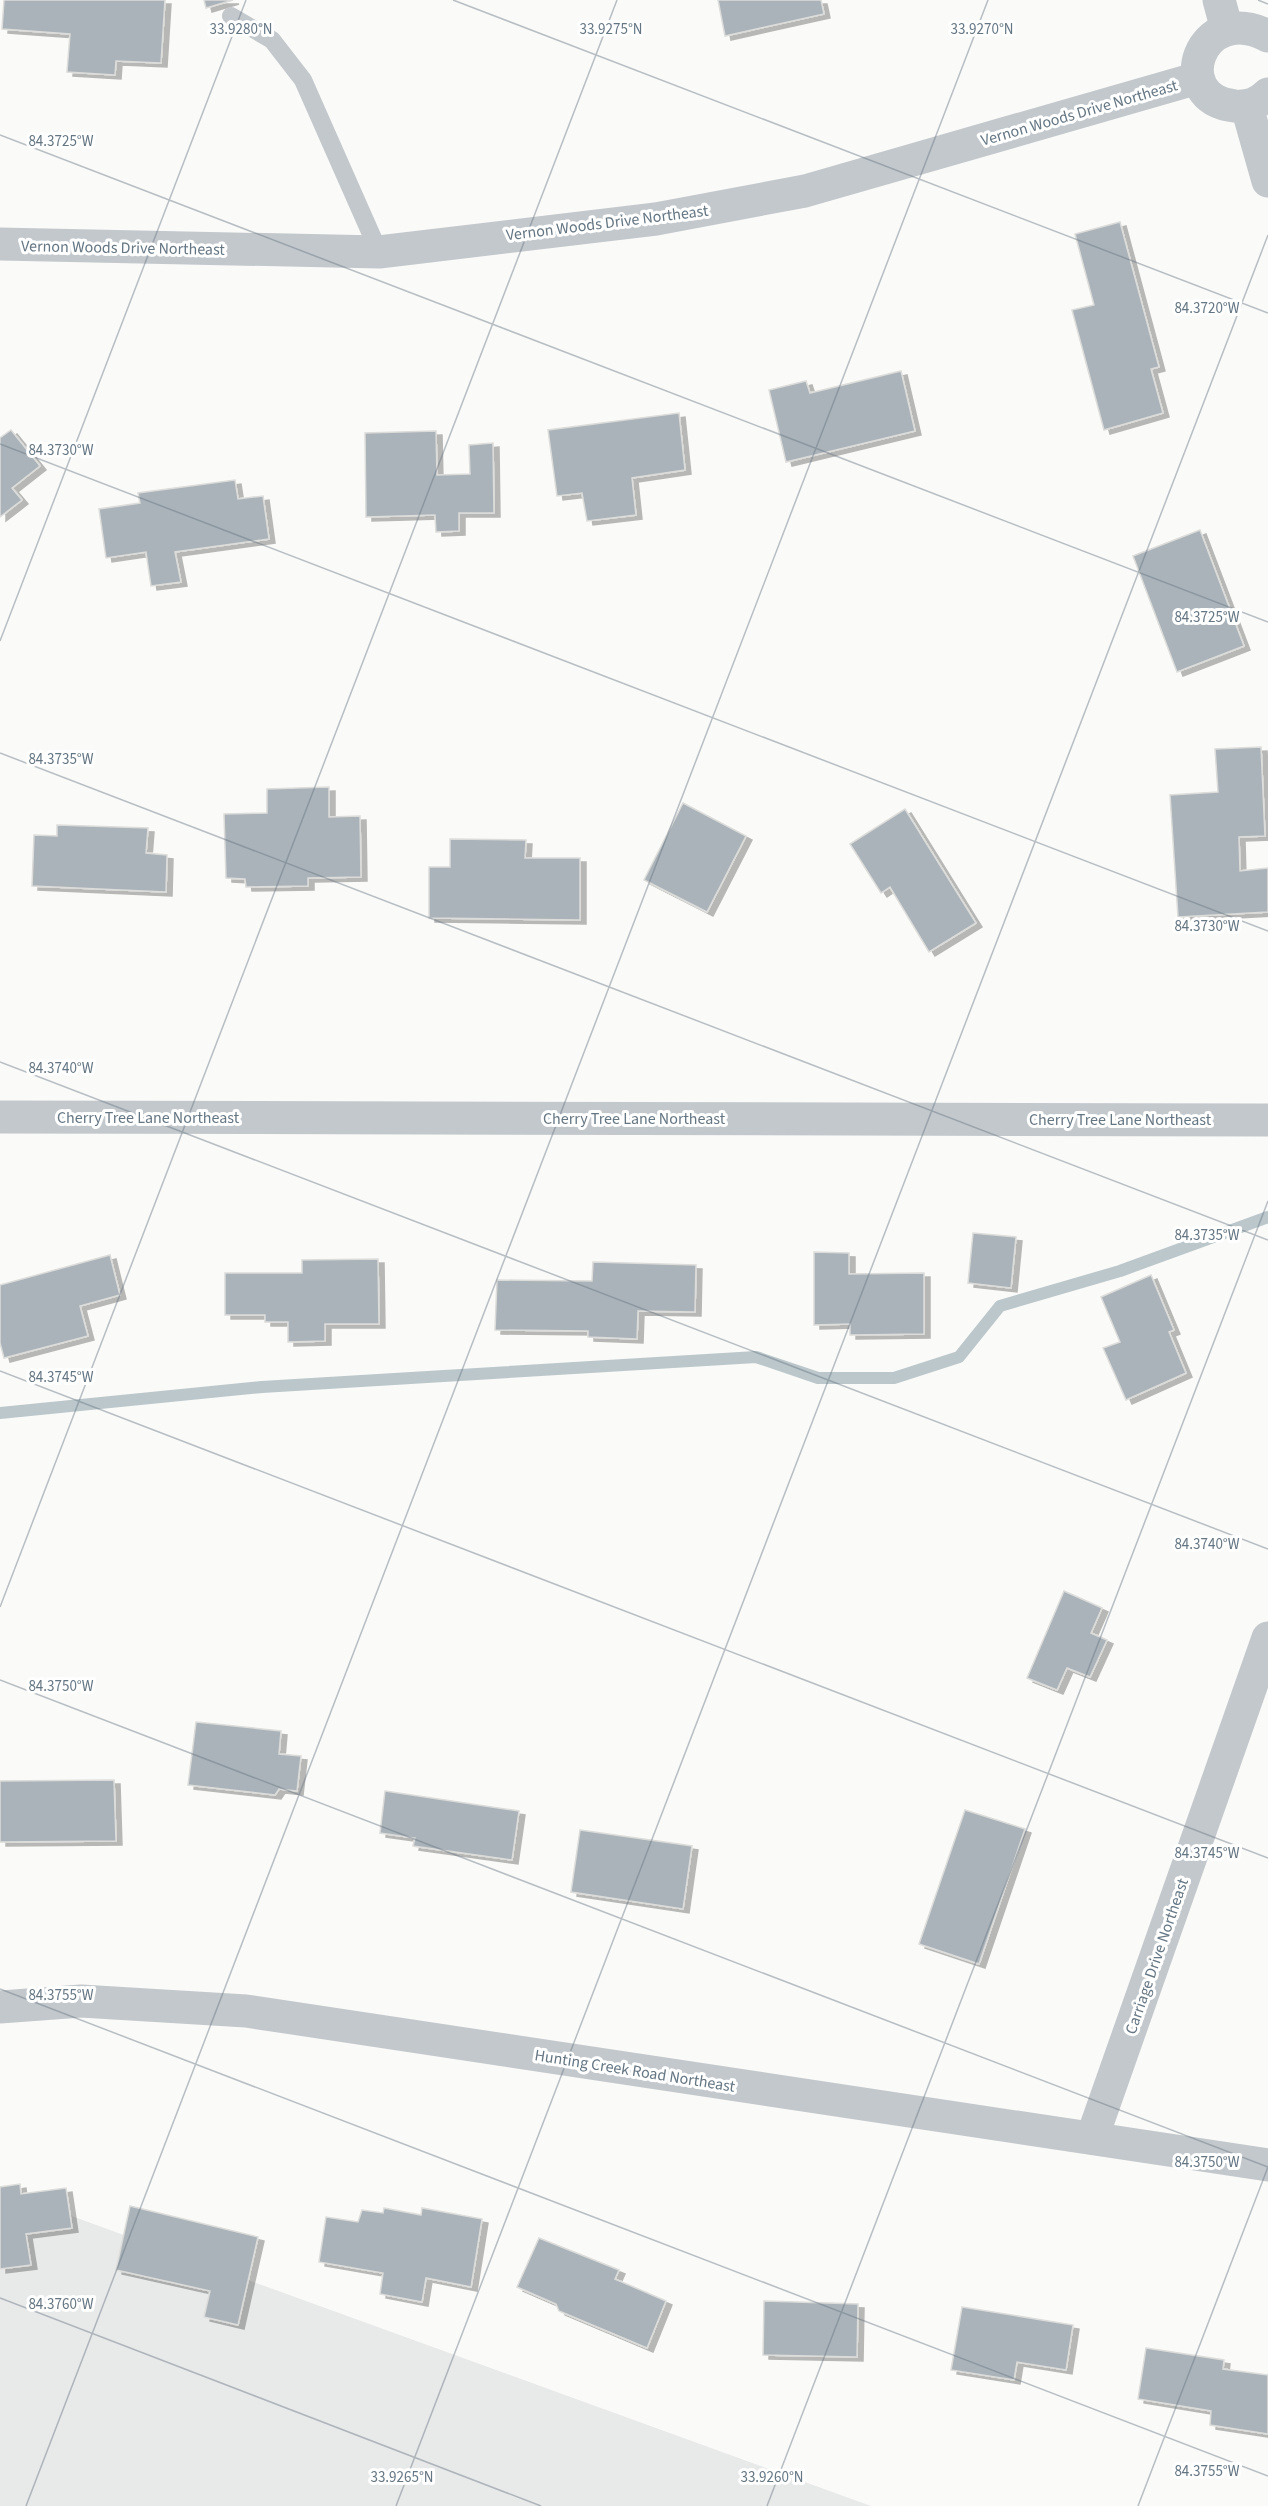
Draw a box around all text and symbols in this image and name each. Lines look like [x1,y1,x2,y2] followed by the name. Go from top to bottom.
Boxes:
[209,19,273,40] text: 33.9280°N
[579,19,643,40] text: 33.9275°N
[950,19,1014,40] text: 33.9270°N
[978,74,1181,152] street label: Vernon Woods Drive Northeast
[28,131,94,152] text: 84.3725°W
[505,200,710,246] street label: Vernon Woods Drive Northeast
[21,235,226,261] street label: Vernon Woods Drive Northeast
[1174,298,1240,319] text: 84.3720°W
[28,440,94,461] text: 84.3730°W
[1174,607,1240,628] text: 84.3725°W
[28,749,94,770] text: 84.3735°W
[1174,916,1240,937] text: 84.3730°W
[28,1058,94,1079] text: 84.3740°W
[57,1107,240,1129] street label: Cherry Tree Lane Northeast
[543,1108,726,1130] street label: Cherry Tree Lane Northeast
[1029,1109,1212,1131] street label: Cherry Tree Lane Northeast
[1174,1225,1240,1246] text: 84.3735°W
[28,1367,94,1388] text: 84.3745°W
[1174,1534,1240,1555] text: 84.3740°W
[28,1676,94,1697] text: 84.3750°W
[1174,1843,1240,1864] text: 84.3745°W
[1120,1875,1194,2037] street label: Carriage Drive Northeast
[28,1985,94,2006] text: 84.3755°W
[533,2044,737,2098] street label: Hunting Creek Road Northeast
[1174,2152,1240,2173] text: 84.3750°W
[28,2294,94,2315] text: 84.3760°W
[1174,2461,1240,2482] text: 84.3755°W
[370,2467,434,2488] text: 33.9265°N
[740,2467,804,2488] text: 33.9260°N

